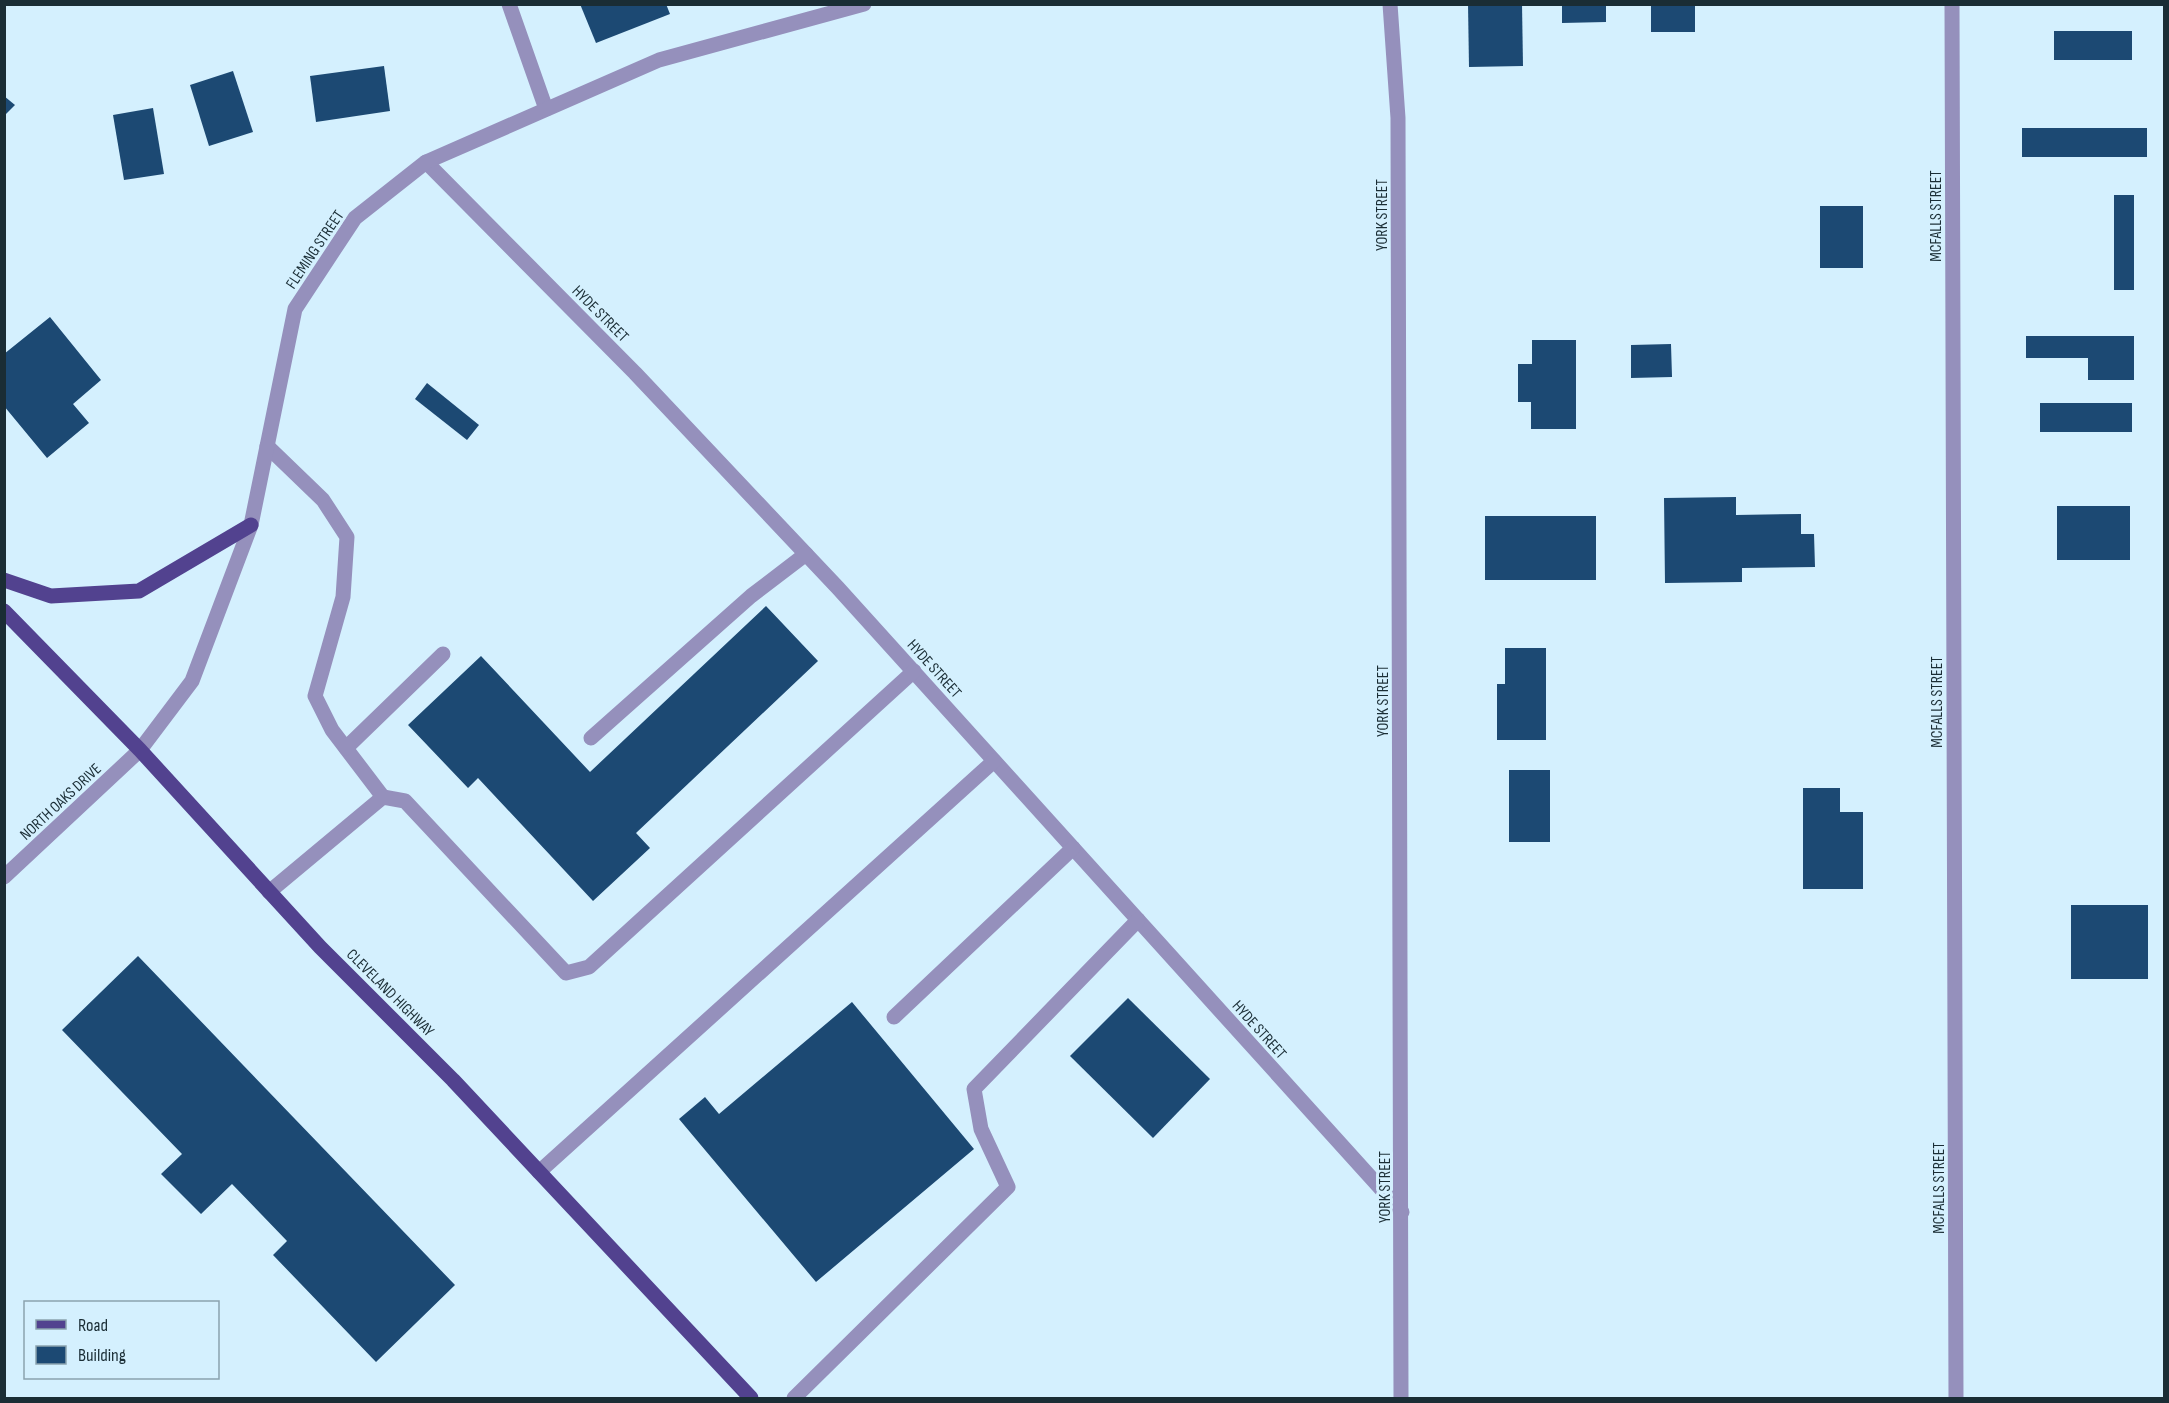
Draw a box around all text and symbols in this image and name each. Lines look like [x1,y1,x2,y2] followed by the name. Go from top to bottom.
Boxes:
[1927,170,1946,262] street label: MCFALLS STREET
[1373,179,1392,251] street label: YORK STREET
[282,207,349,293] street label: FLEMING STREET
[568,282,633,347] street label: HYDE STREET
[903,636,965,703] street label: HYDE STREET
[1928,656,1947,748] street label: MCFALLS STREET
[1374,665,1393,737] street label: YORK STREET
[17,760,106,844] street label: NORTH OAKS DRIVE
[342,945,438,1041] street label: CLEVELAND HIGHWAY
[1228,997,1290,1064] street label: HYDE STREET
[1930,1142,1949,1234] street label: MCFALLS STREET
[1376,1151,1395,1223] street label: YORK STREET
[24,1301,219,1379] legend
[78,1315,108,1336] text: Road
[78,1345,126,1366] text: Building

